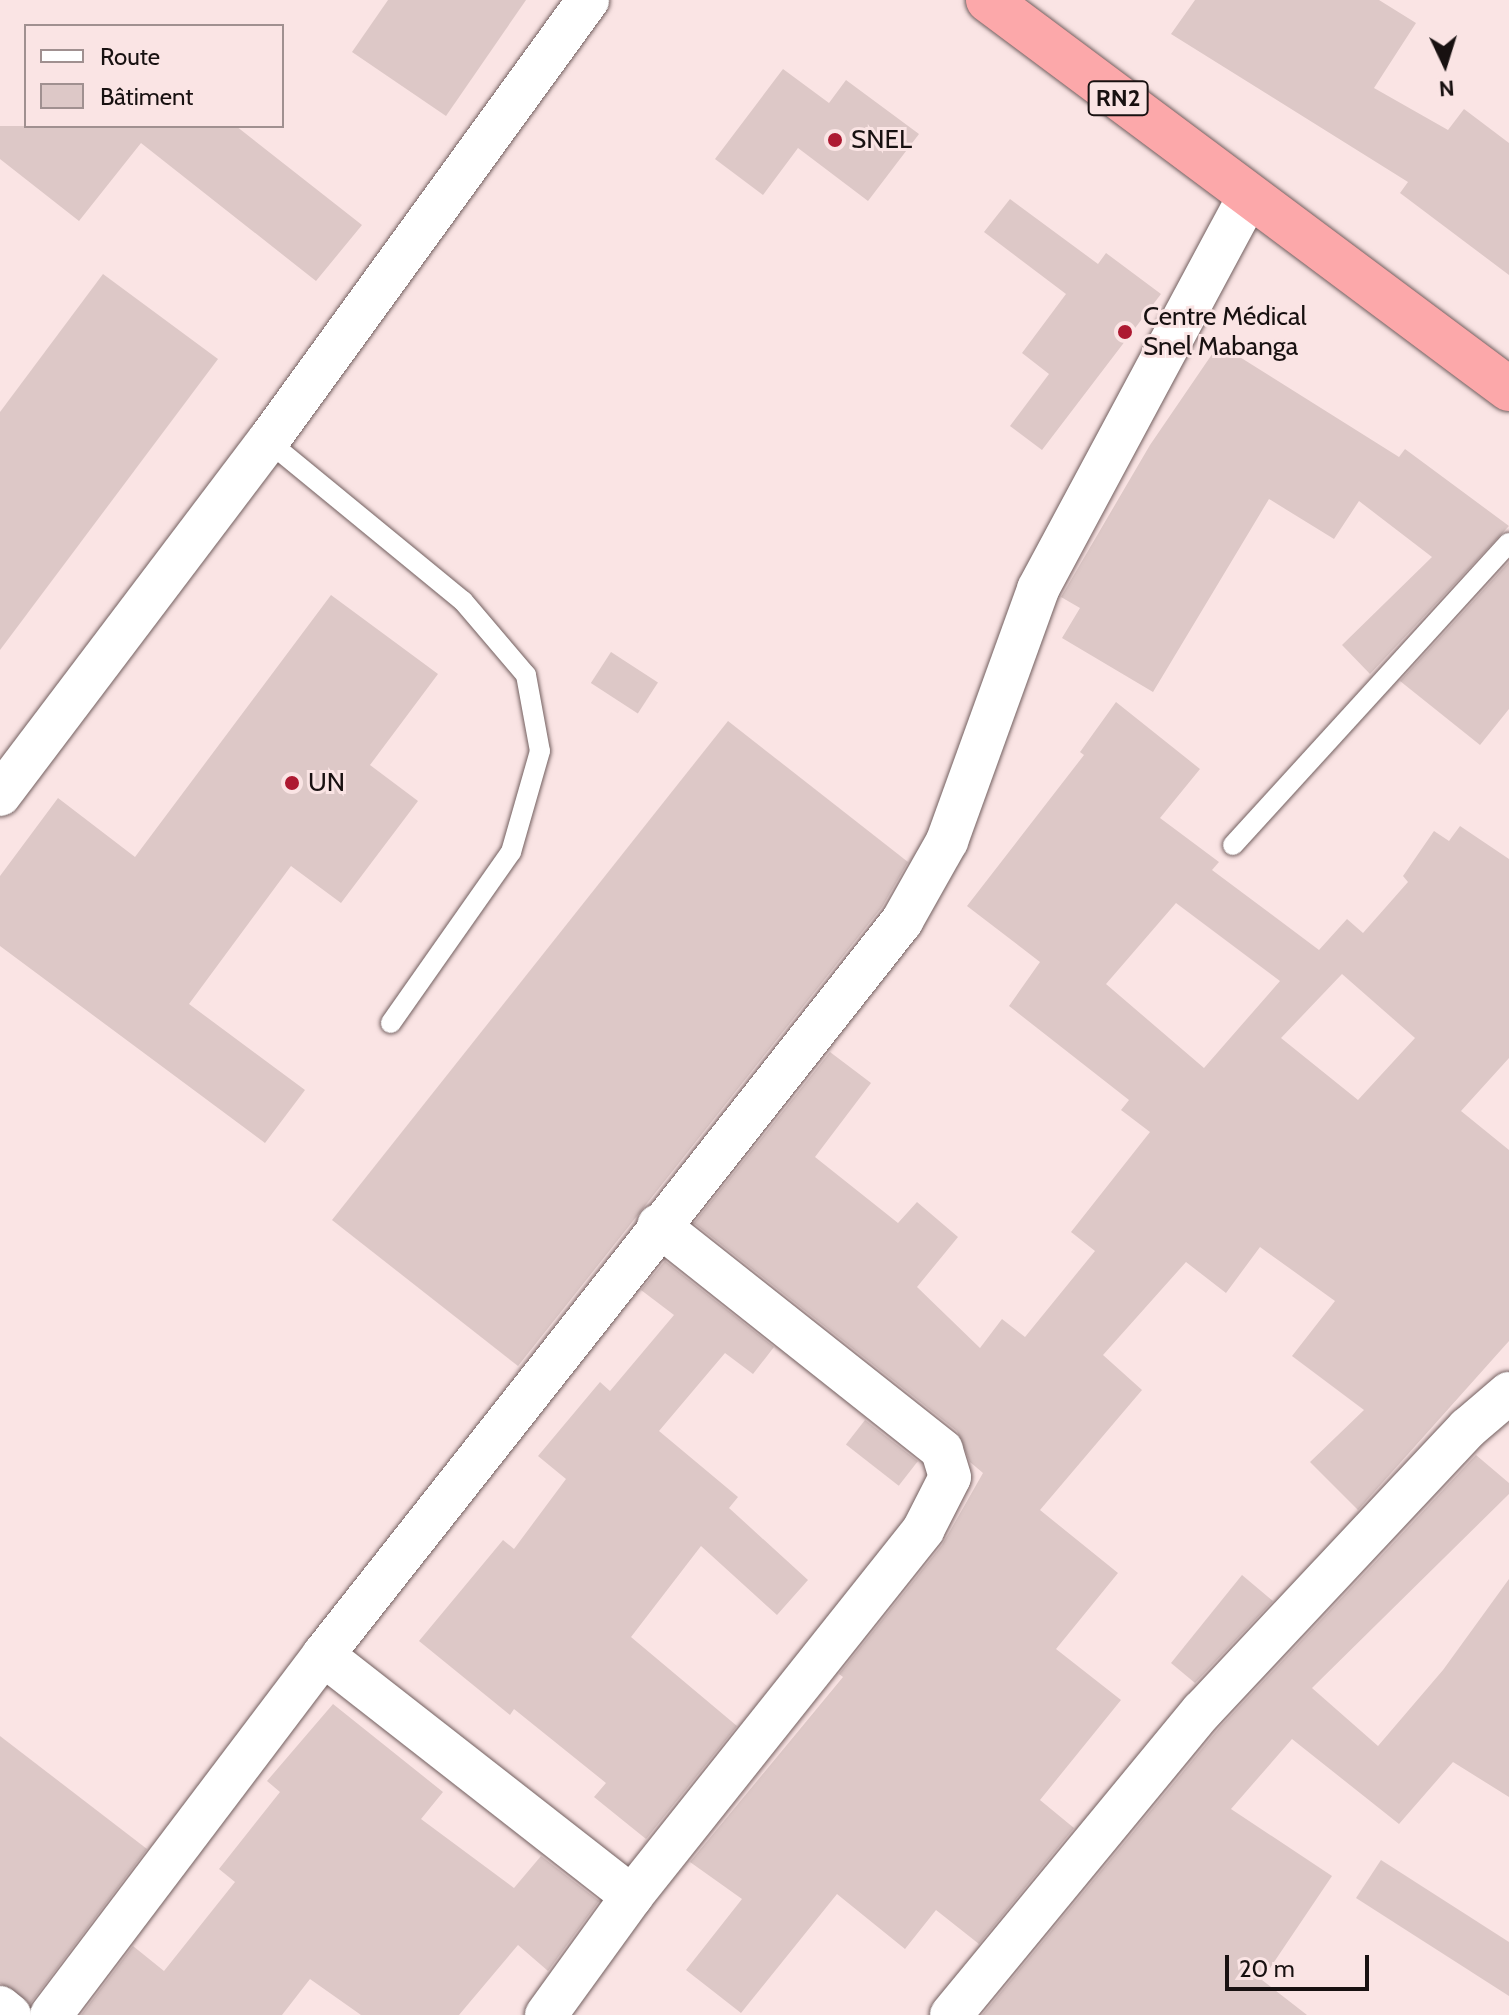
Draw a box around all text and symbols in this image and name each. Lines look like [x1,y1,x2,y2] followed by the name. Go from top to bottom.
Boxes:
[24,24,284,128] legend
[1405,24,1485,104] north arrow
[100,42,160,71] text: Route
[1438,74,1455,102] text: N
[1086,78,1150,118] road number: RN2
[100,82,193,111] text: Bâtiment
[851,124,912,156] place label: SNEL
[826,131,844,149] marker: SNEL
[1143,301,1307,362] place label: Centre Médical Snel Mabanga
[1114,321,1136,343] marker: Centre Médical Snel Mabanga
[308,767,345,799] place label: UN
[283,774,301,792] marker: UN
[1229,1939,1373,1989] scale bar
[1239,1954,1295,1983] text: 20 m

